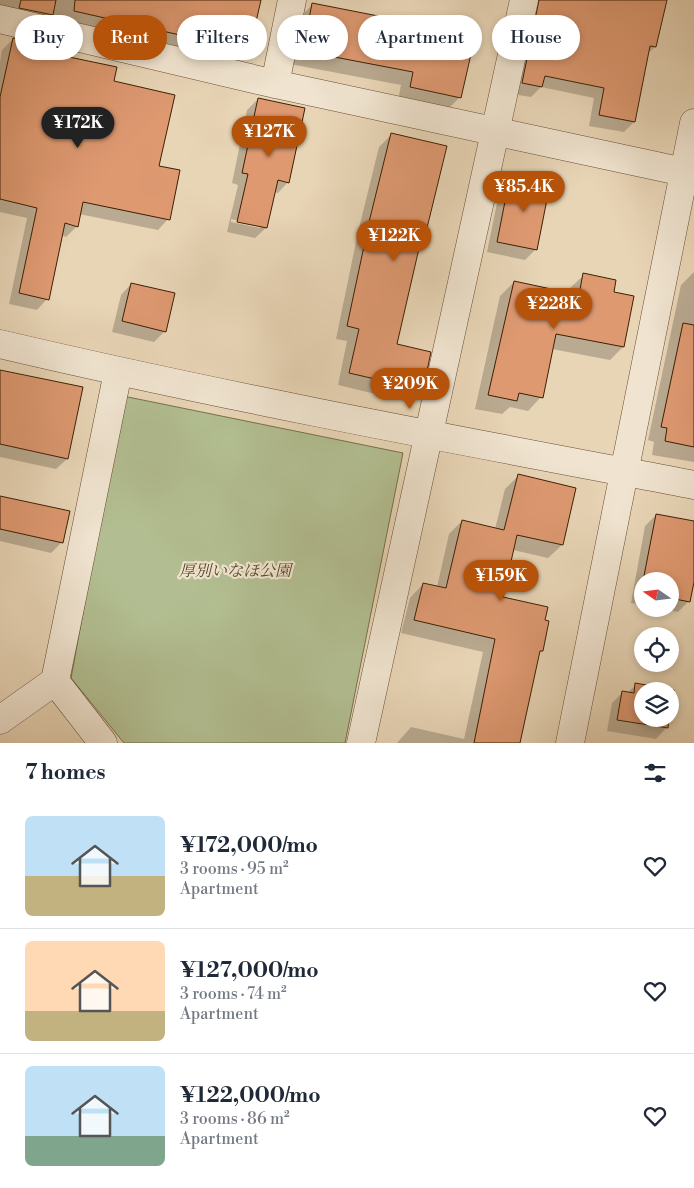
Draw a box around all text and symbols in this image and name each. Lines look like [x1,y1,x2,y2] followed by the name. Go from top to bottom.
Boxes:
[15,15,83,60] chip: Buy
[93,15,167,60] chip: Rent
[177,15,267,60] chip: Filters
[277,15,348,60] chip: New
[358,15,482,60] chip: Apartment
[492,15,580,60] chip: House
[43,106,113,149] pin: ¥172K
[52,113,104,133] text: ¥172K
[234,116,304,158] pin: ¥127K
[243,122,295,142] text: ¥127K
[483,170,565,213] pin: ¥85.4K
[494,177,554,197] text: ¥85.4K
[359,220,429,262] pin: ¥122K
[367,226,421,246] text: ¥122K
[519,288,589,330] pin: ¥228K
[526,294,582,314] text: ¥228K
[375,368,445,410] pin: ¥209K
[382,374,438,394] text: ¥209K
[466,560,536,602] pin: ¥159K
[179,561,294,581] park label: 厚別いなほ公園
[475,566,527,586] text: ¥159K
[634,572,679,618] north arrow
[634,572,679,727] map controls
[634,627,679,672] button: locate
[634,682,679,727] button: layers
[641,759,669,787] icon: filters
[25,760,106,786] text: 7 homes
[180,833,318,859] text: ¥172,000/mo
[65,836,125,896] icon: home
[641,852,669,880] icon: heart
[180,859,289,879] text: 3 rooms · 95 m²
[180,879,259,899] text: Apartment
[180,958,319,984] text: ¥127,000/mo
[65,961,125,1021] icon: home
[641,977,669,1005] icon: heart
[180,984,287,1004] text: 3 rooms · 74 m²
[180,1004,259,1024] text: Apartment
[180,1083,321,1109] text: ¥122,000/mo
[65,1086,125,1146] icon: home
[641,1102,669,1130] icon: heart
[180,1109,290,1129] text: 3 rooms · 86 m²
[180,1129,259,1149] text: Apartment

